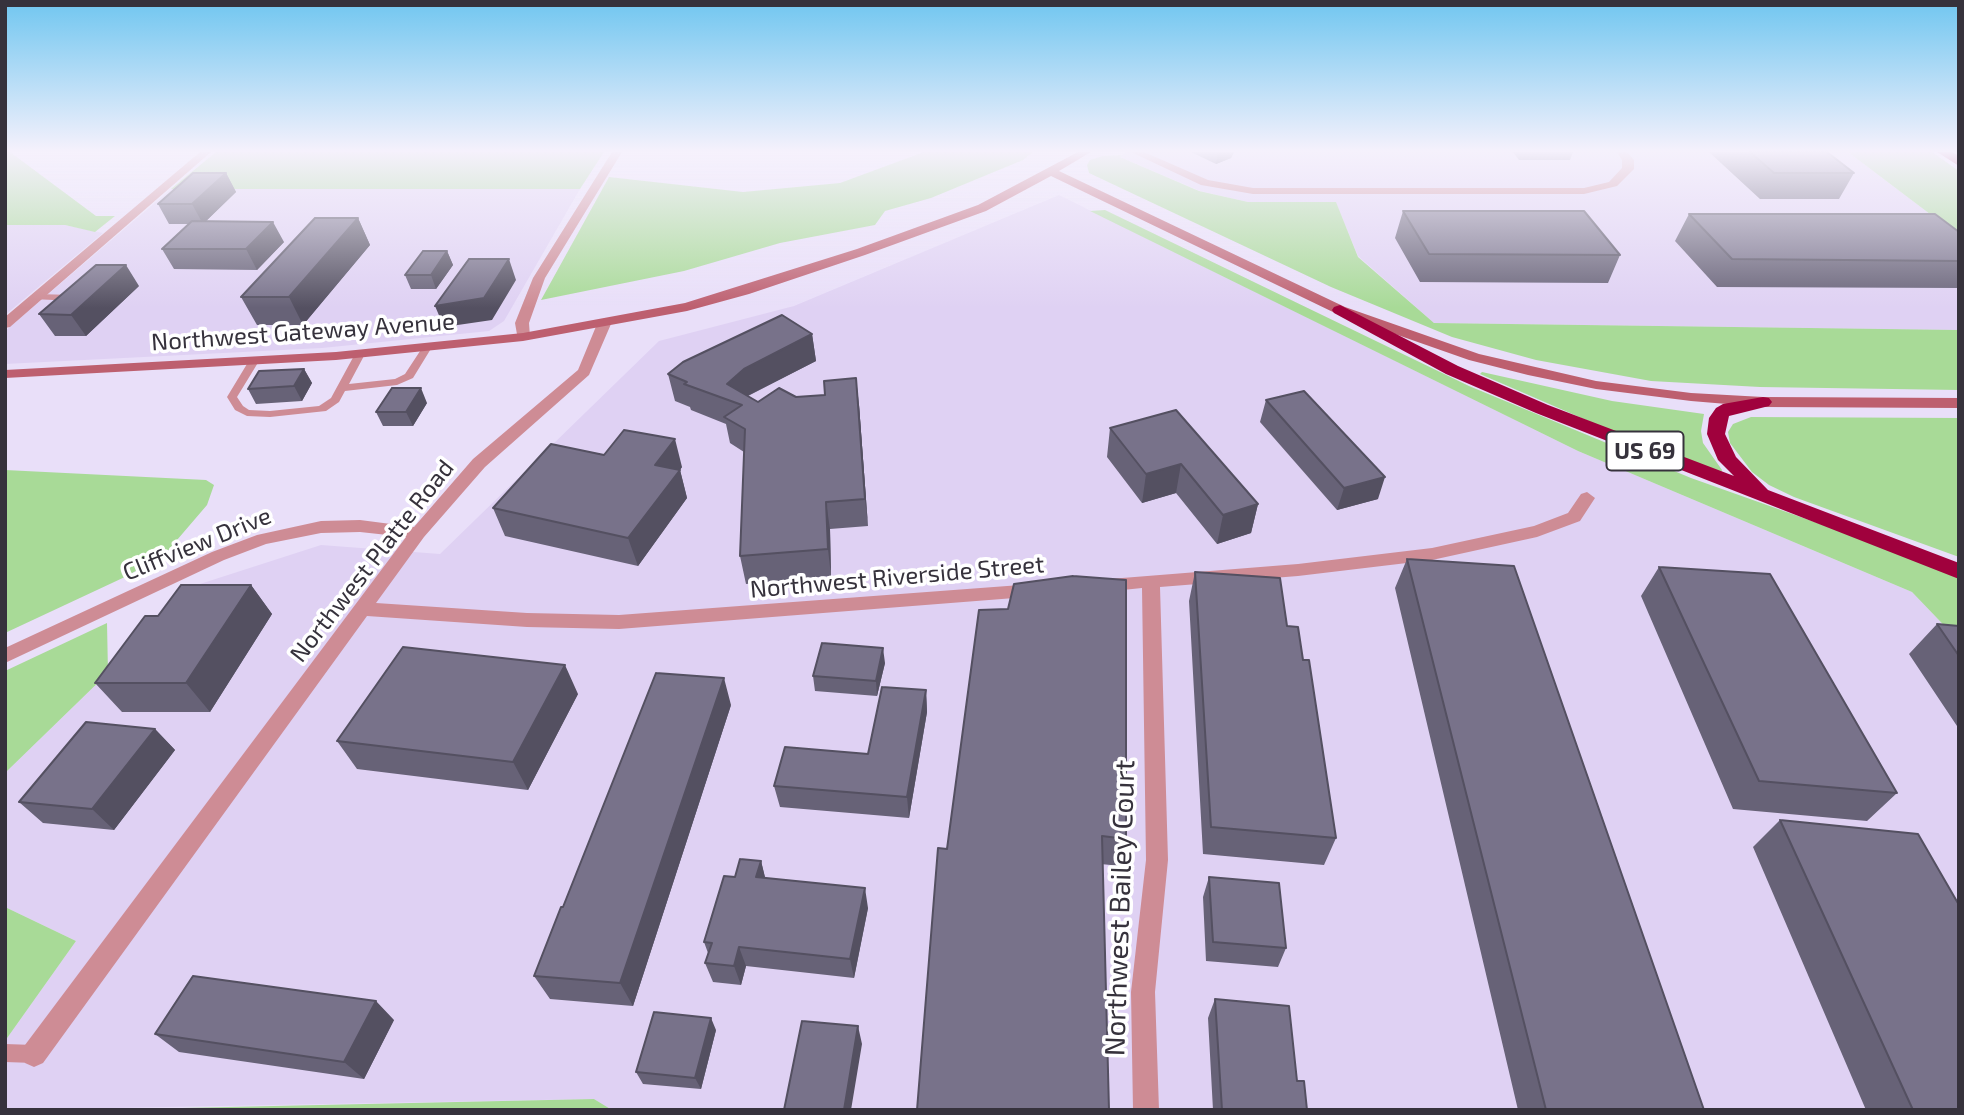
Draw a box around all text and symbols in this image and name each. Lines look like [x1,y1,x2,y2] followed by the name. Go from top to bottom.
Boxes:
[150,307,456,357] street label: Northwest Gateway Avenue
[1606,432,1684,471] road number: US 69
[284,454,460,668] street label: Northwest Platte Road
[119,501,275,587] street label: Cliffview Drive
[749,550,1045,604] street label: Northwest Riverside Street
[1098,759,1142,1057] street label: Northwest Bailey Court

